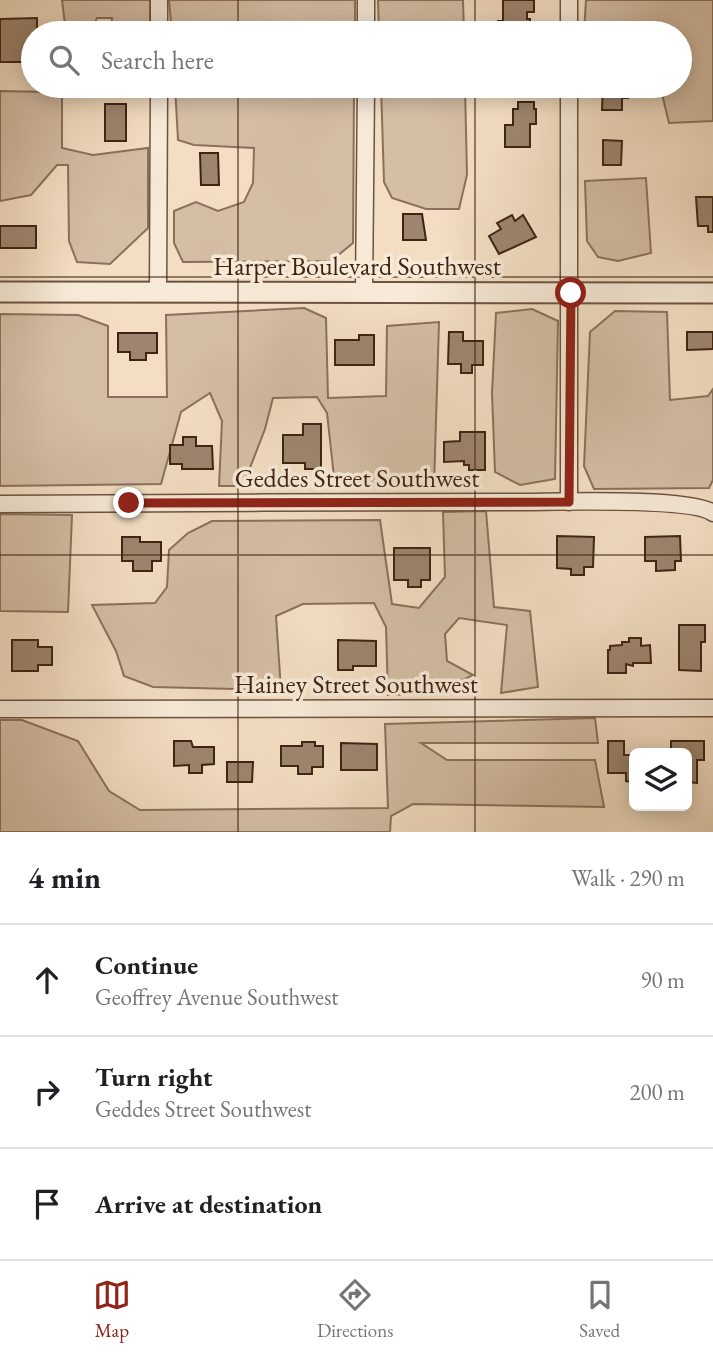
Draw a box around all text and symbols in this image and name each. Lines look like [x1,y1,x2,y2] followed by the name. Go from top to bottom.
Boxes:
[21,21,692,98] search box
[45,41,83,79] icon: search
[101,43,214,77] text: Search here
[213,249,501,283] street label: Harper Boulevard Southwest
[555,277,586,308] route start
[235,461,479,495] street label: Geddes Street Southwest
[113,487,144,518] route end
[234,667,478,701] street label: Hainey Street Southwest
[629,748,692,811] map controls
[629,748,692,811] button: layers
[28,858,101,897] text: 4 min
[571,863,685,893] text: Walk · 290 m
[95,948,198,982] text: Continue
[28,961,66,999] icon: ahead
[640,965,685,995] text: 90 m
[95,982,339,1012] text: Geoffrey Avenue Southwest
[95,1060,213,1094] text: Turn right
[28,1073,66,1111] icon: right
[629,1077,685,1107] text: 200 m
[95,1094,311,1124] text: Geddes Street Southwest
[28,1185,66,1223] icon: arrive
[95,1187,322,1221] text: Arrive at destination
[93,1276,131,1343] tab: Map
[317,1276,393,1343] tab: Directions
[579,1276,620,1343] tab: Saved

